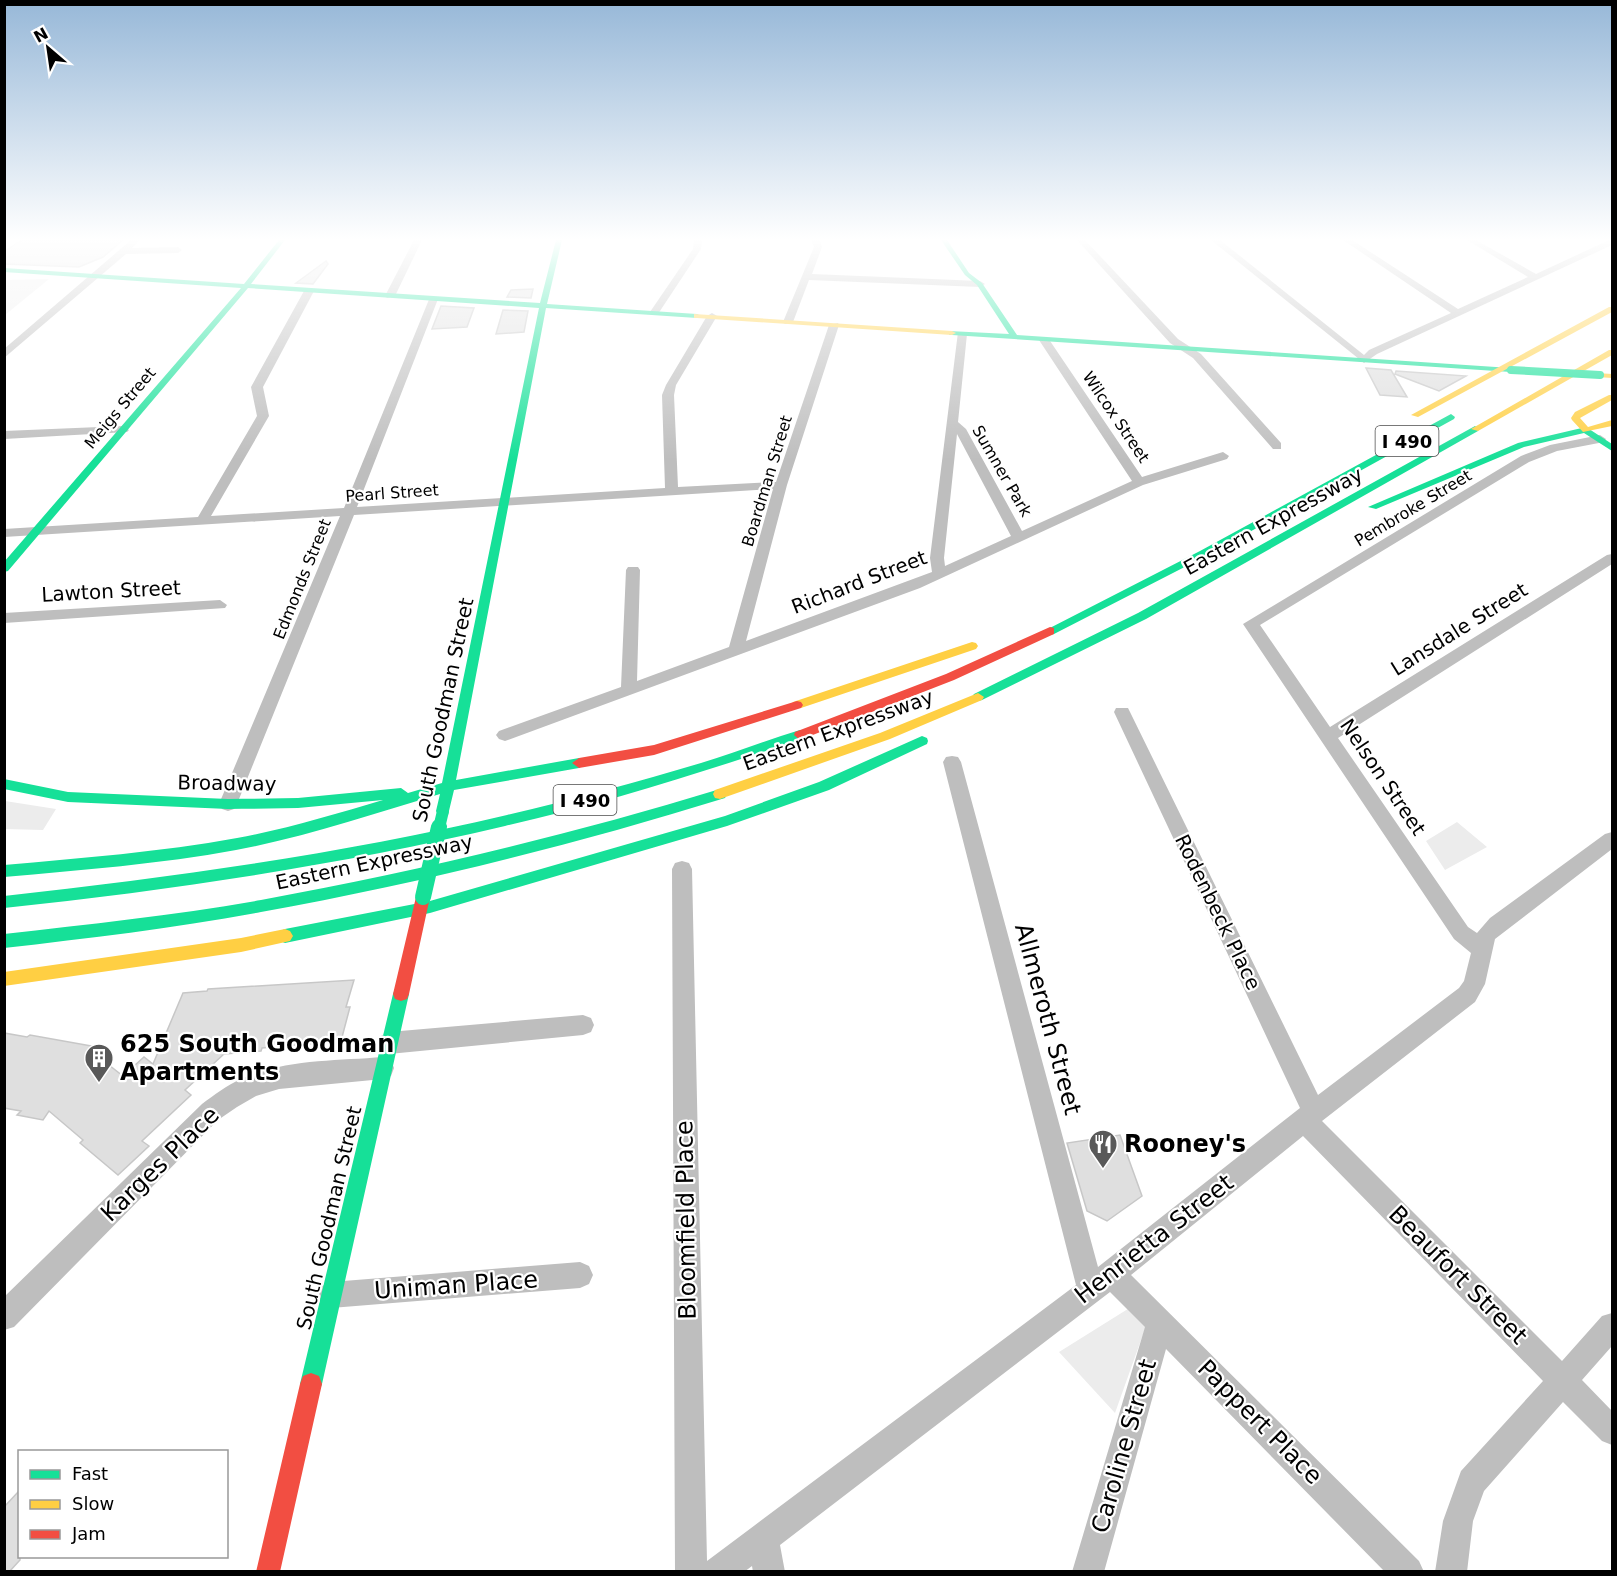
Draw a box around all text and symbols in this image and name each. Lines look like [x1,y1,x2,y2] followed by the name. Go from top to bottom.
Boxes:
[18,18,78,78] north arrow
[31,24,51,47] text: N
[80,363,160,453] street label: Meigs Street
[1079,368,1153,466] street label: Wilcox Street
[738,413,796,549] street label: Boardman Street
[968,422,1036,521] street label: Sumner Park
[1376,426,1438,456] road number: I 490
[1179,462,1367,580] street label: Eastern Expressway
[1351,466,1475,550] street label: Pembroke Street
[345,480,439,506] street label: Pearl Street
[269,516,335,642] street label: Edmonds Street
[788,545,930,619] street label: Richard Street
[41,575,182,607] street label: Lawton Street
[1386,577,1532,681] street label: Lansdale Street
[407,596,479,824] street label: South Goodman Street
[739,684,937,776] street label: Eastern Expressway
[1335,714,1431,840] street label: Nelson Street
[177,770,277,796] street label: Broadway
[554,785,616,815] road number: I 490
[273,829,475,895] street label: Eastern Expressway
[1170,830,1266,994] street label: Rodenbeck Place
[1009,920,1087,1118] street label: Allmeroth Street
[120,1030,394,1086] place label: 625 South Goodman Apartments
[83,1042,115,1084] building icon: 625 South Goodman Apartments
[95,1101,225,1227] street label: Karges Place
[292,1104,366,1332] street label: South Goodman Street
[670,1120,702,1320] street label: Bloomfield Place
[1087,1128,1119,1170] restaurant icon: Rooney's
[1124,1130,1246,1158] place label: Rooney's
[1069,1168,1239,1310] street label: Henrietta Street
[1383,1200,1533,1350] street label: Beaufort Street
[373,1265,539,1305] street label: Uniman Place
[1192,1354,1328,1490] street label: Pappert Place
[1086,1356,1162,1536] street label: Caroline Street
[18,1450,228,1558] legend
[72,1463,108,1484] text: Fast
[72,1493,114,1514] text: Slow
[71,1523,106,1544] text: Jam

